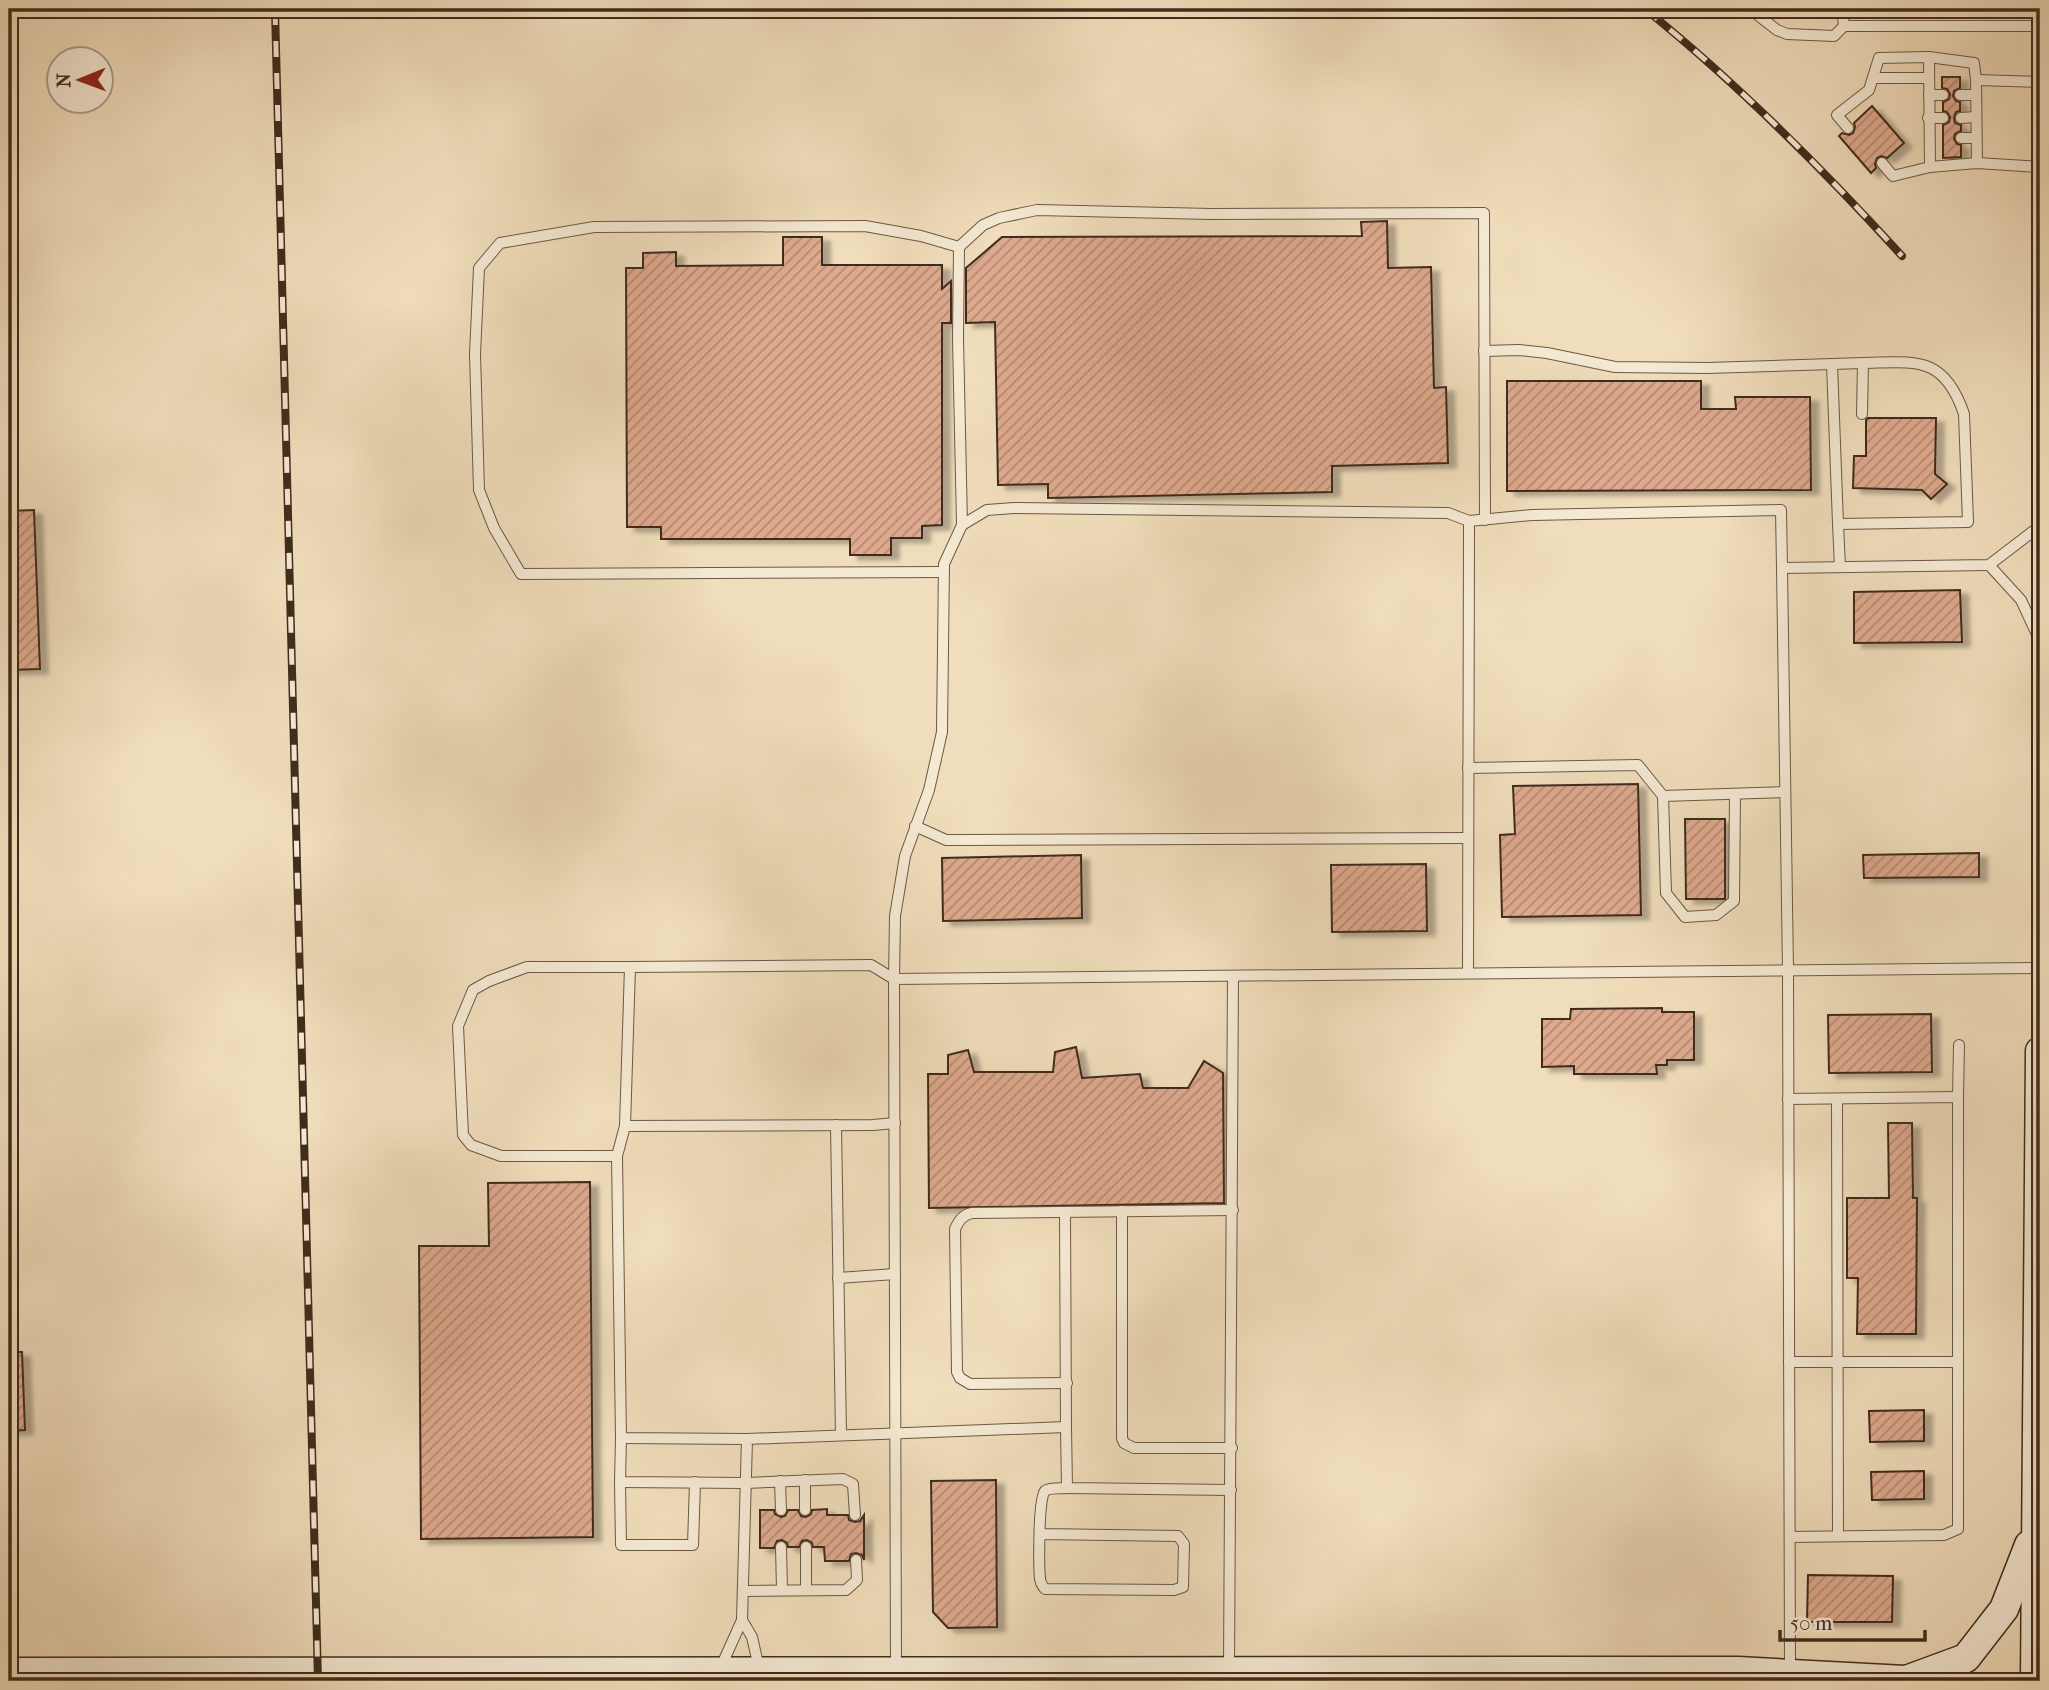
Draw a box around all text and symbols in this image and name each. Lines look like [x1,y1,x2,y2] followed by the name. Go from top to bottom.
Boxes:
[46,46,116,116] north arrow
[53,72,75,88] text: N
[1780,1599,1925,1643] scale bar
[1790,1611,1833,1635] text: 50 m

